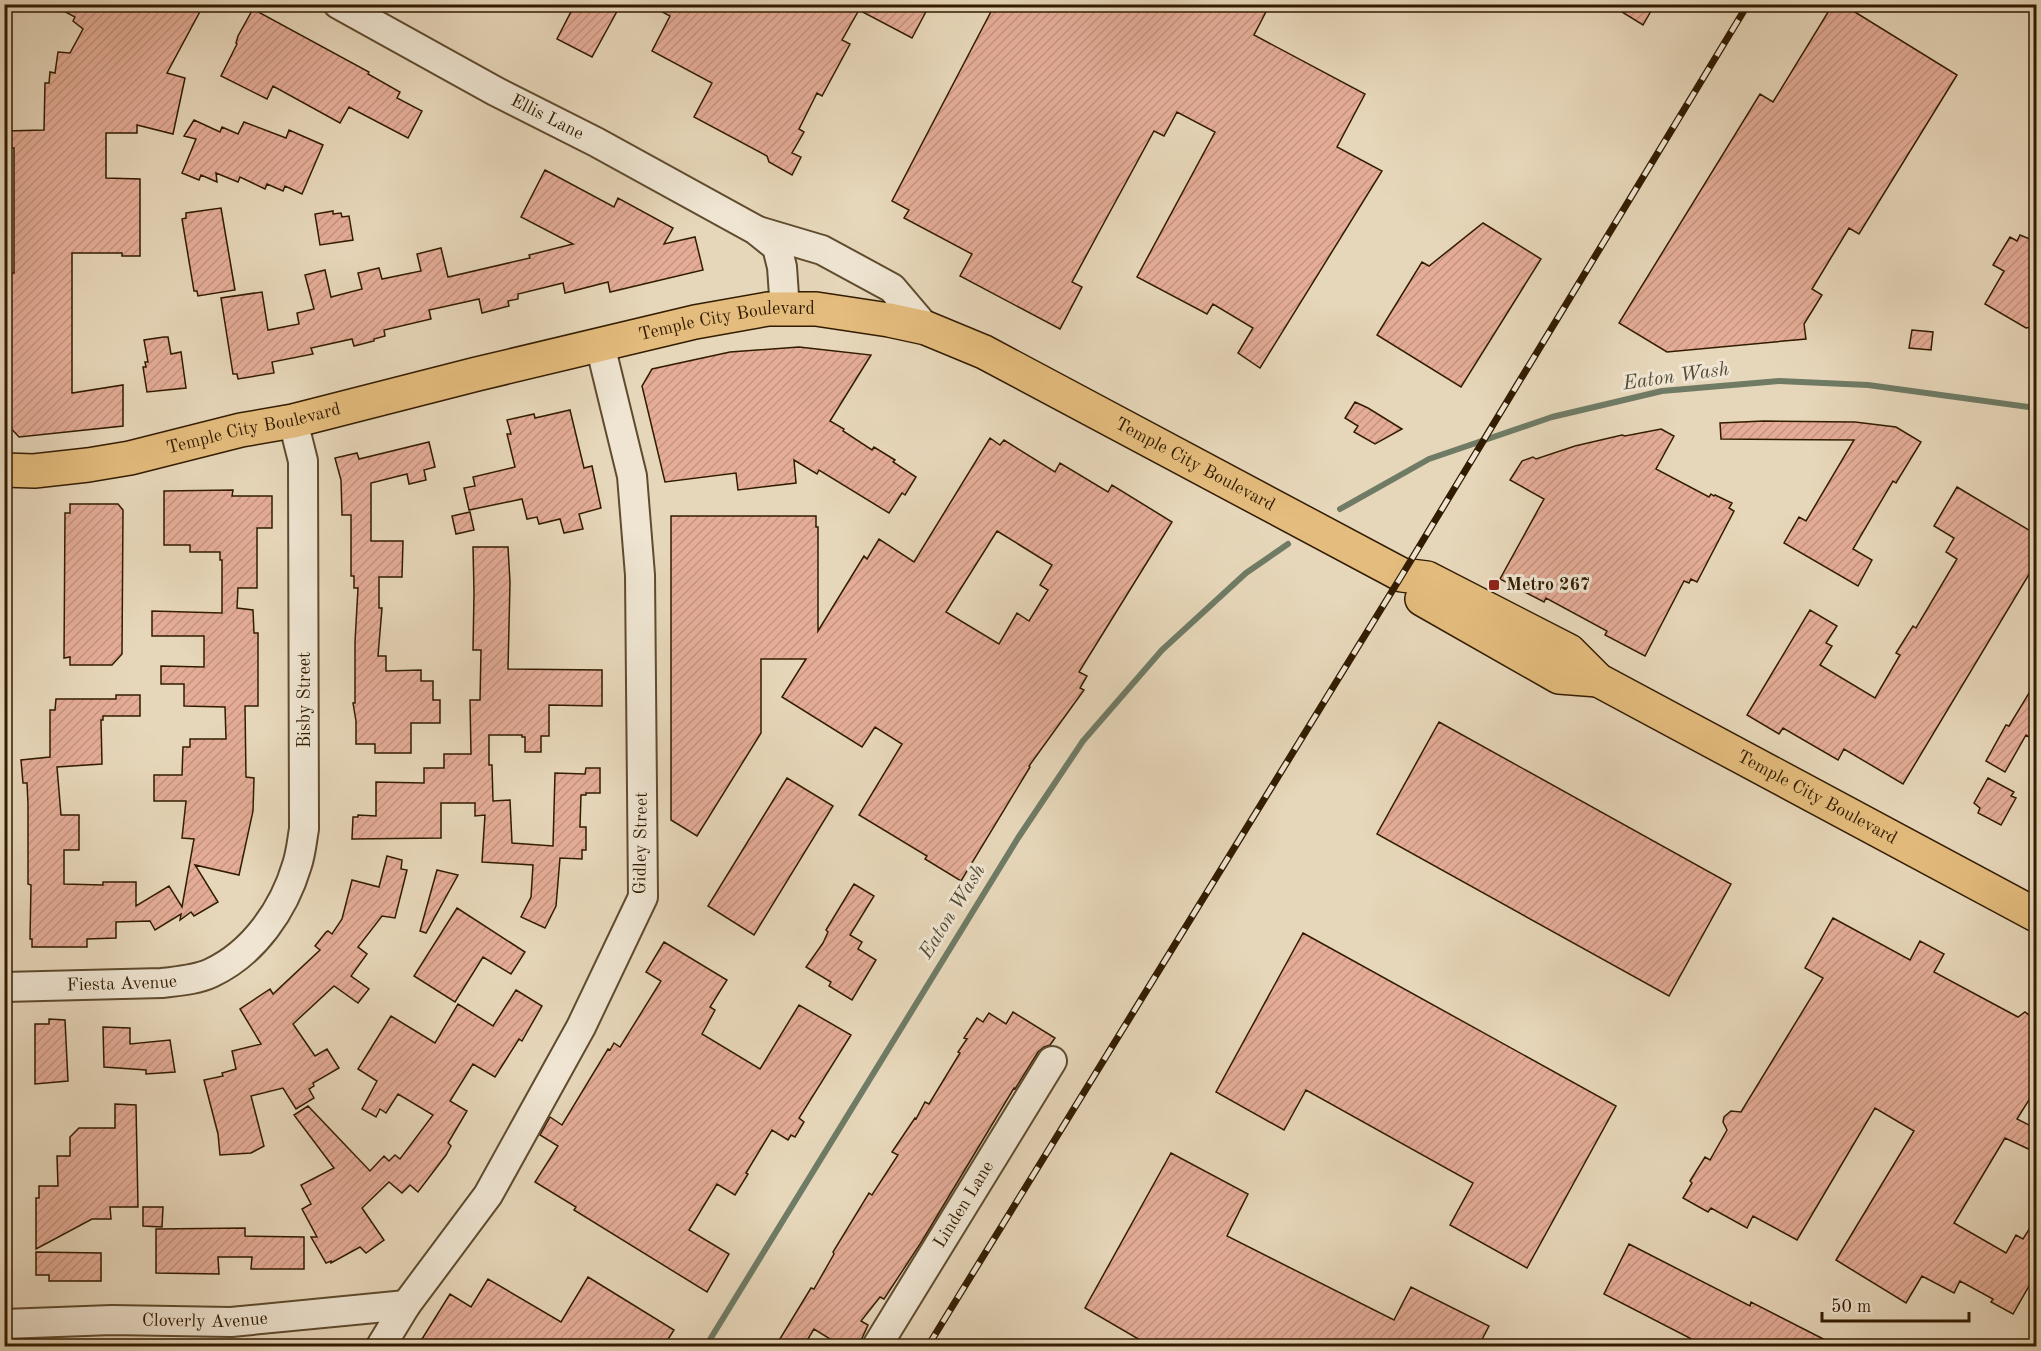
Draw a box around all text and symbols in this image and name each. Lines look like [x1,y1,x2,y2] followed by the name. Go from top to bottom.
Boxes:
[508,92,586,143] street label: Ellis Lane
[637,300,815,344] street label: Temple City Boulevard
[1621,360,1730,394] water label: Eaton Wash
[165,400,343,457] street label: Temple City Boulevard
[1112,415,1278,515] street label: Temple City Boulevard
[1506,576,1590,594] place label: Metro 267
[1487,578,1501,592] marker: Metro 267
[296,652,314,748] street label: Bisby Street
[1734,747,1900,848] street label: Temple City Boulevard
[631,792,651,894] street label: Gidley Street
[916,861,990,963] water label: Eaton Wash
[66,972,178,994] street label: Fiesta Avenue
[931,1158,997,1251] street label: Linden Lane
[1822,1285,1969,1323] scale bar
[1831,1298,1871,1316] text: 50 m
[142,1309,269,1331] street label: Cloverly Avenue

